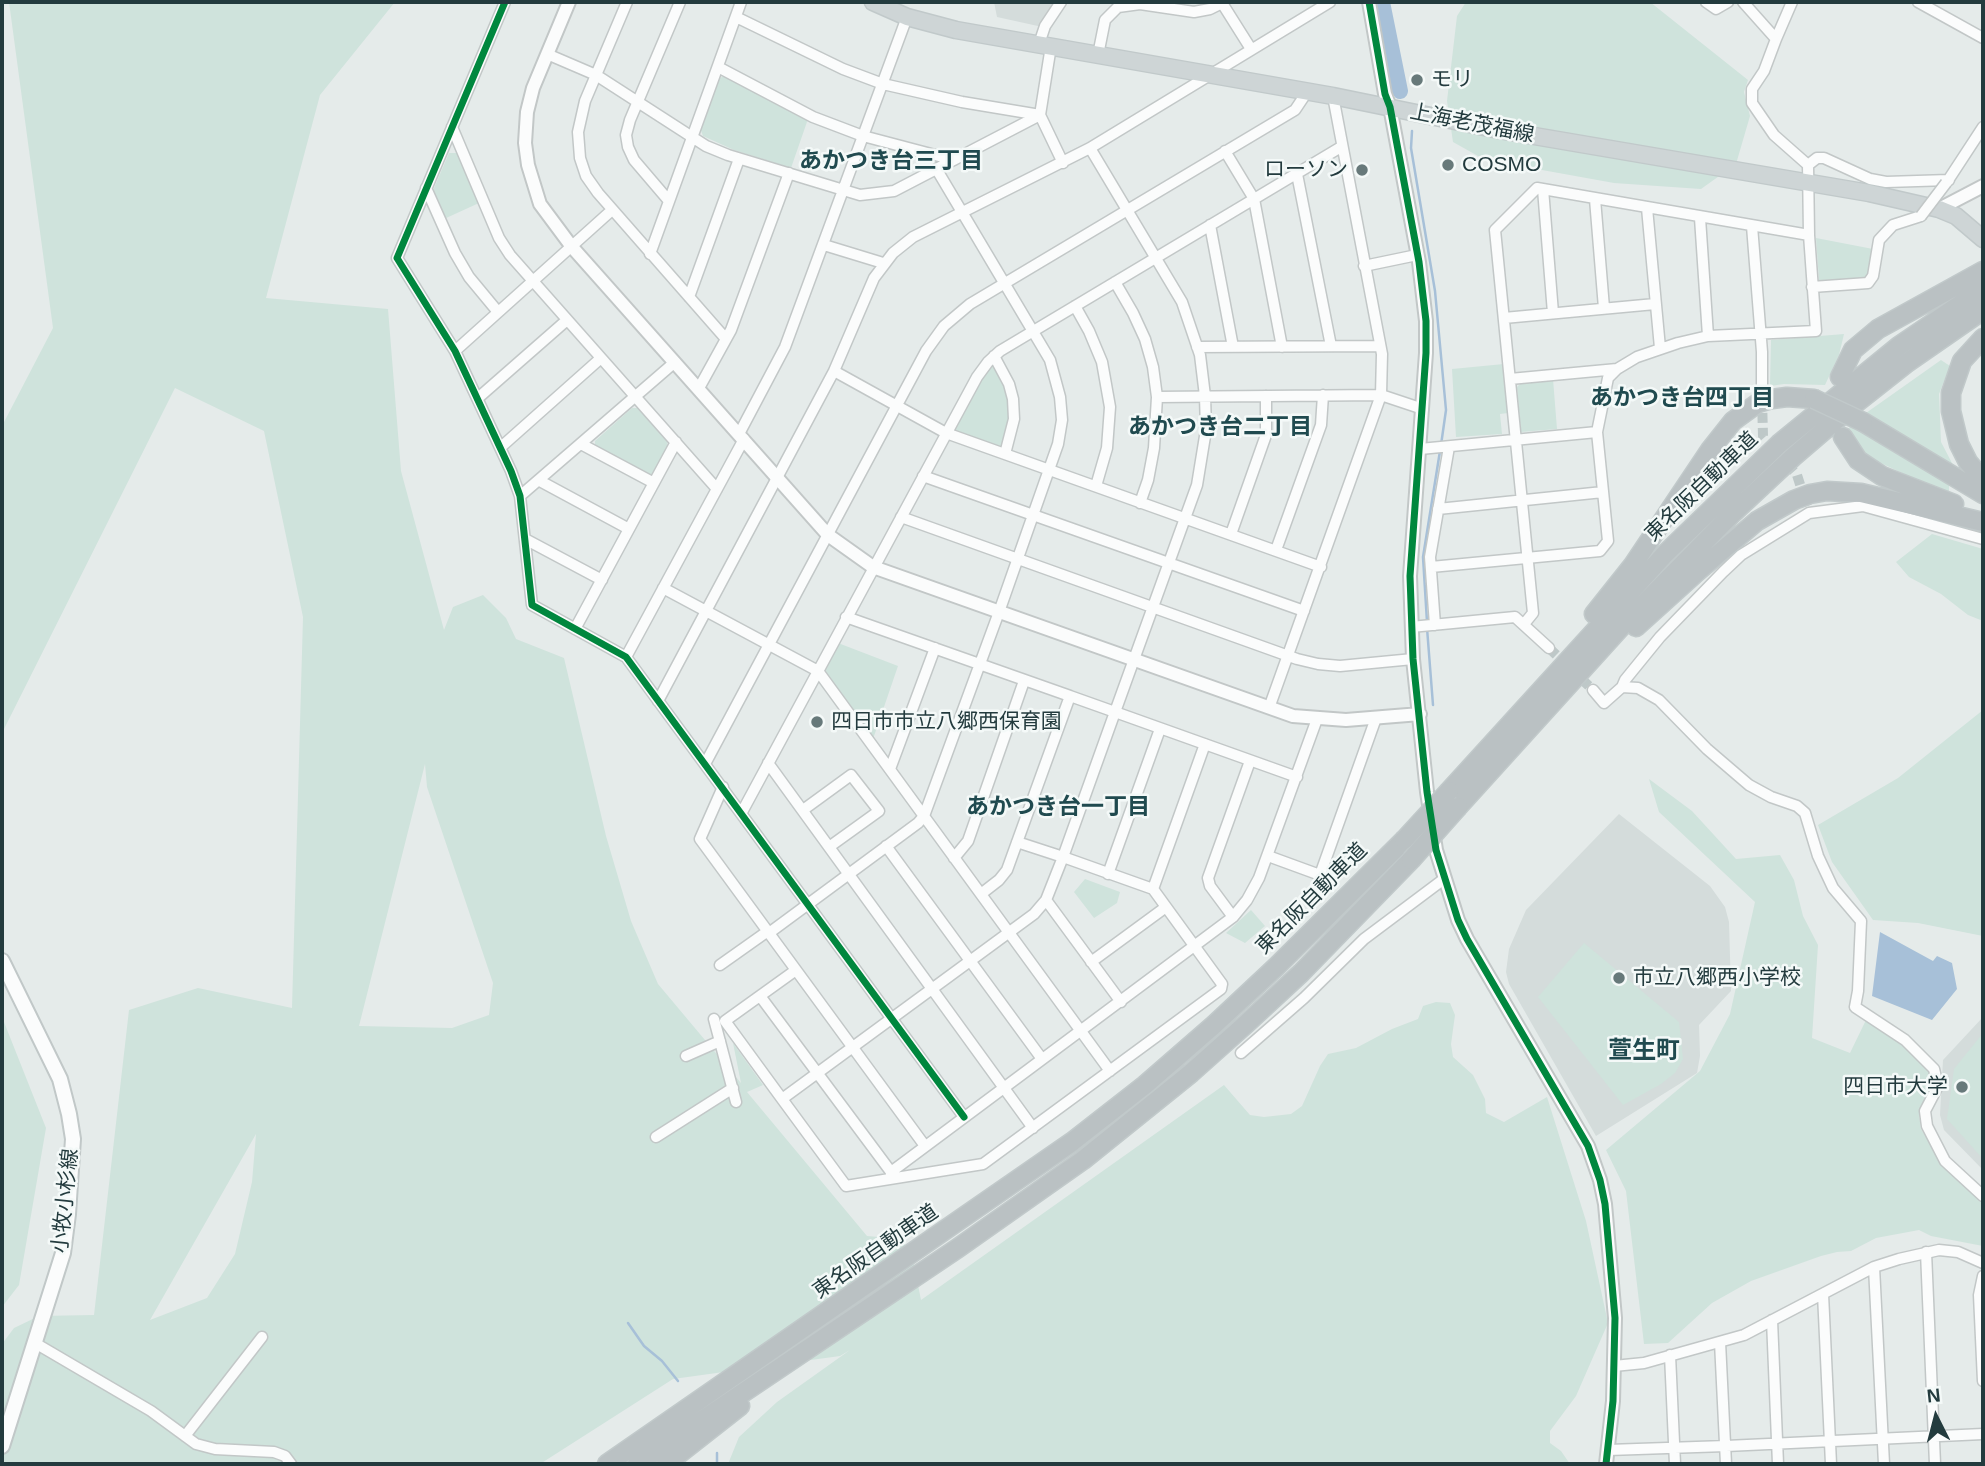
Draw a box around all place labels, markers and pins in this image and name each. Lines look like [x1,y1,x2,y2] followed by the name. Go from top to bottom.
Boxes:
[1431,67,1473,93] place label: モリ
[1409,72,1425,88] marker: モリ
[1462,152,1541,178] place label: COSMO
[1264,157,1348,183] place label: ローソン
[1440,157,1456,173] marker: COSMO
[1354,162,1370,178] marker: ローソン
[831,709,1062,735] place label: 四日市市立八郷西保育園
[809,714,825,730] marker: 四日市市立八郷西保育園
[1633,965,1801,991] place label: 市立八郷西小学校
[1611,970,1627,986] marker: 市立八郷西小学校
[1843,1074,1948,1100] place label: 四日市大学
[1954,1079,1970,1095] marker: 四日市大学

